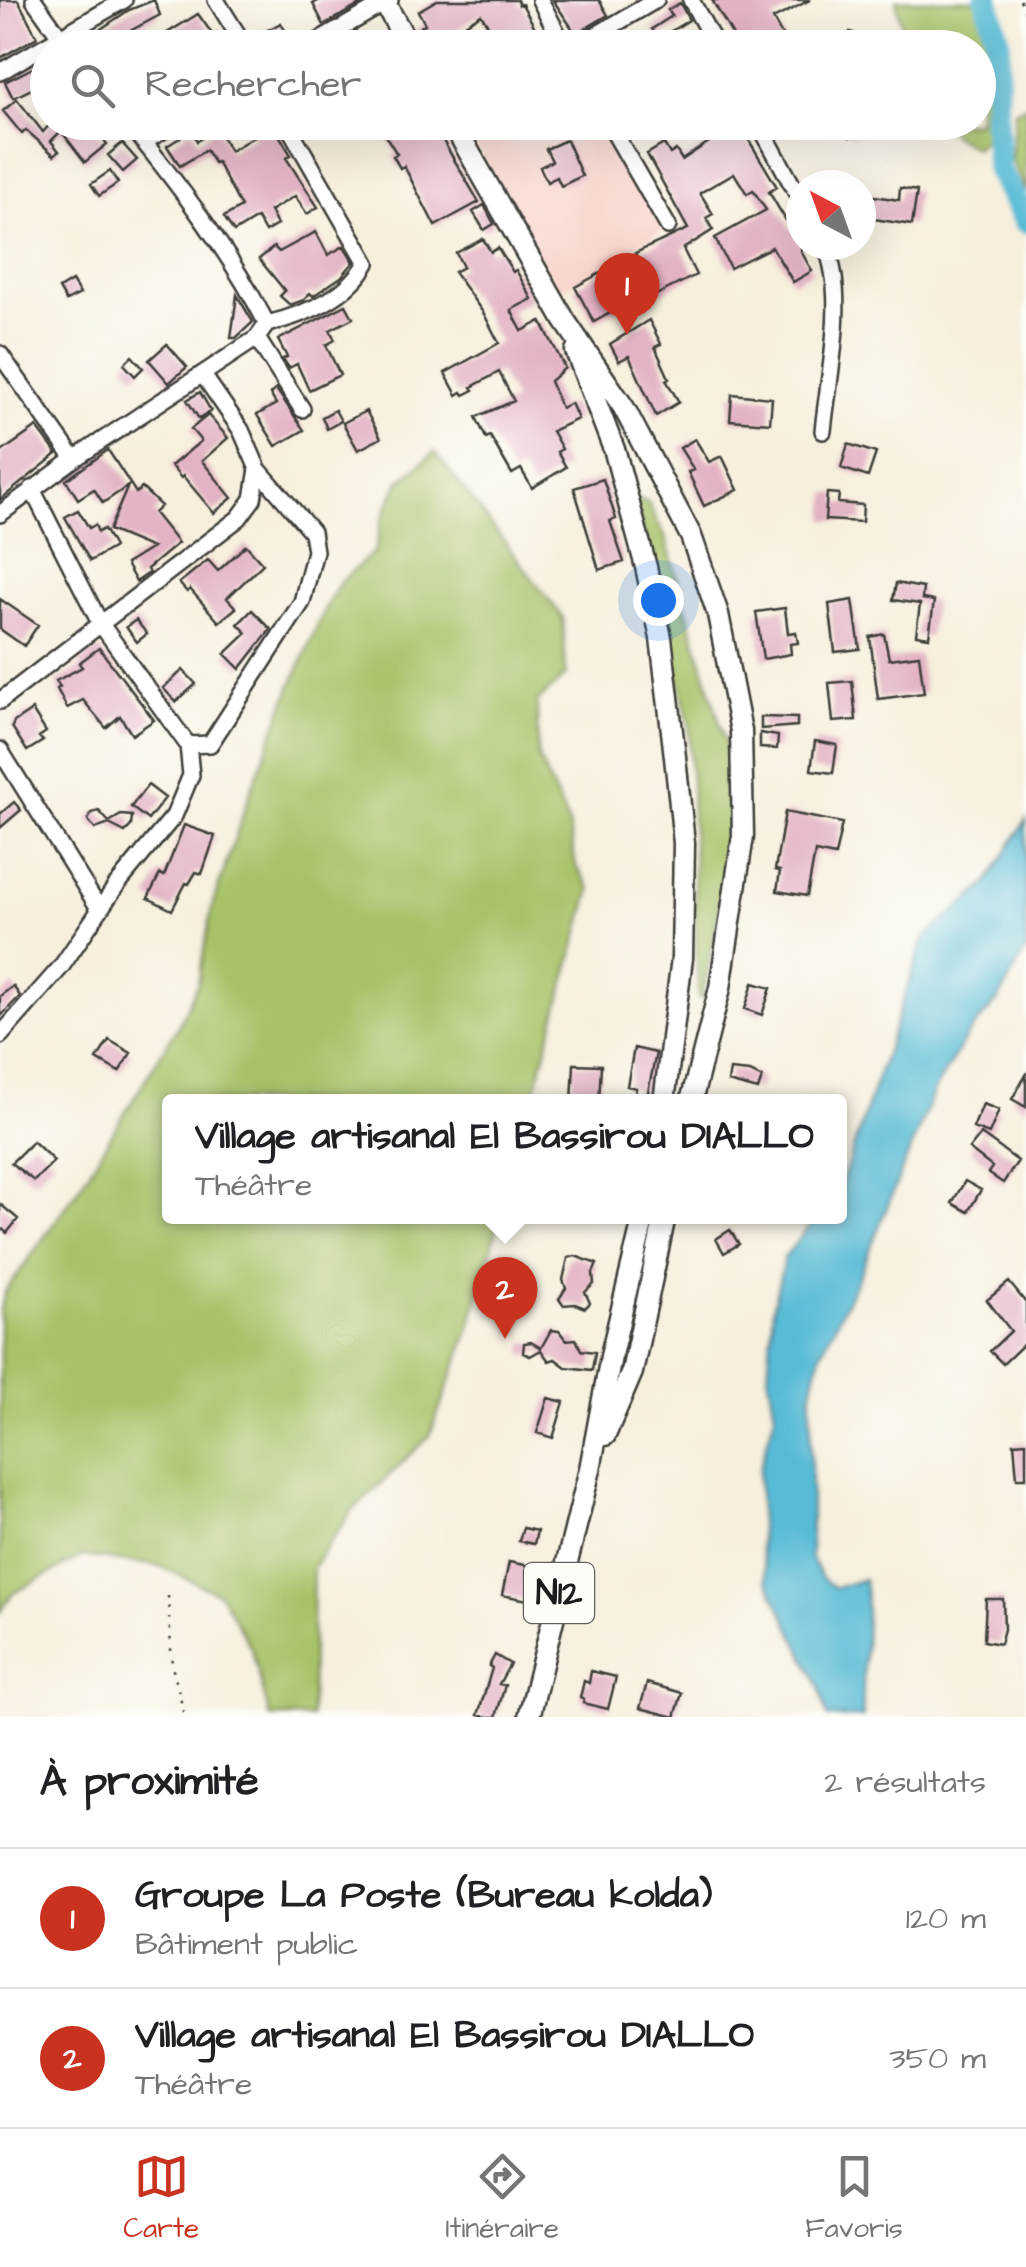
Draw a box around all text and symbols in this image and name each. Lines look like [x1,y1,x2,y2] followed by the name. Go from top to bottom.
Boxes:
[30,30,996,140] search box
[65,58,120,113] icon: search
[145,59,361,111] text: Rechercher
[786,170,876,260] north arrow
[594,252,660,335] pin: 1
[633,575,684,626] your location
[162,1094,847,1224] popup
[195,1111,814,1163] text: Village artisanal El Bassirou DIALLO
[195,1163,312,1208] text: Théâtre
[472,1256,538,1339] pin: 2
[524,1563,594,1623] road number: N12
[40,1753,259,1811] text: À proximité
[824,1760,986,1805] text: 2 résultats
[135,1870,712,1922] text: Groupe La Poste (Bureau kolda)
[70,1896,75,1941] text: 1
[906,1896,986,1941] text: 120 m
[135,1922,358,1967] text: Bâtiment public
[135,2010,754,2062] text: Village artisanal El Bassirou DIALLO
[63,2036,82,2081] text: 2
[889,2036,986,2081] text: 350 m
[135,2062,252,2107] text: Théâtre
[123,2149,199,2248] tab: Carte
[445,2149,559,2248] tab: Itinéraire
[805,2149,903,2248] tab: Favoris

